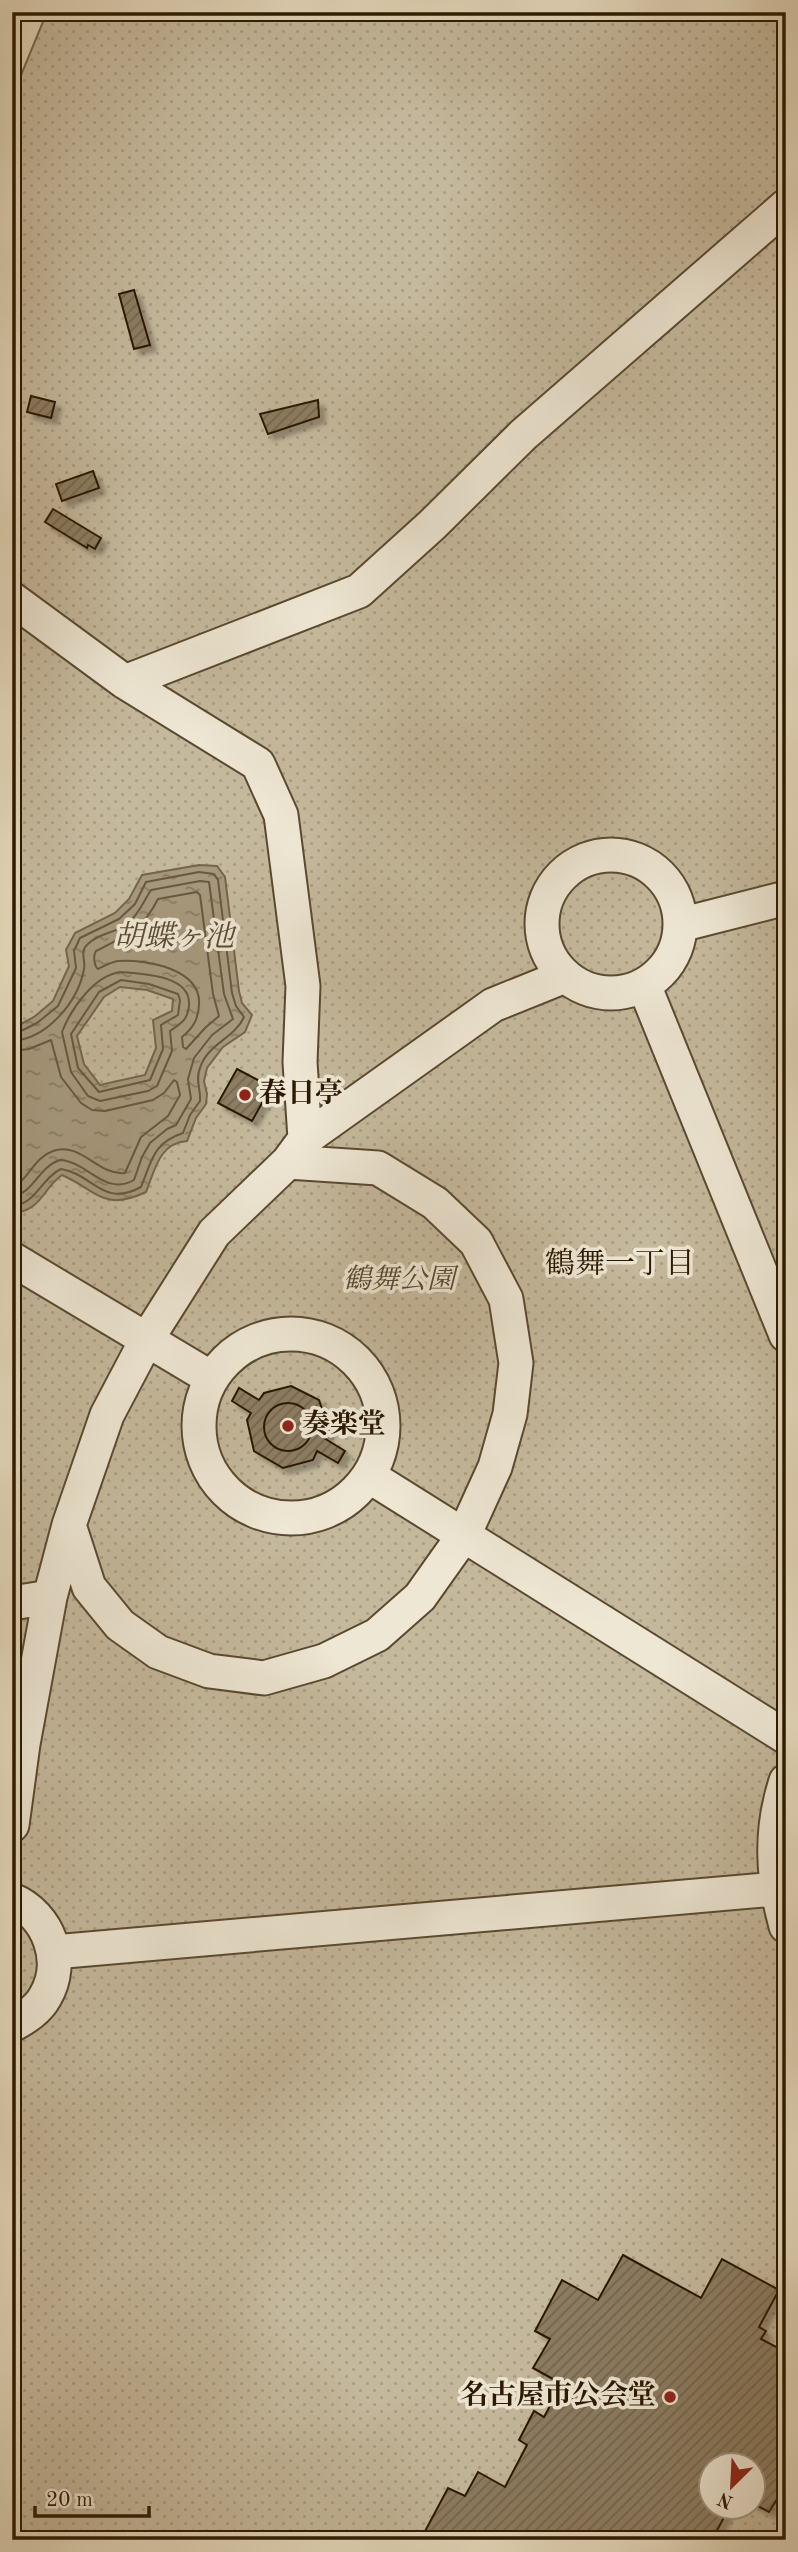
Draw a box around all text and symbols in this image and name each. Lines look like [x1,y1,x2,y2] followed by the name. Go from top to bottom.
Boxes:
[114,920,237,953] water label: 胡蝶ヶ池
[259,1078,343,1109] place label: 春日亭
[237,1087,253,1103] marker: 春日亭
[545,1247,695,1280] district label: 鶴舞一丁目
[343,1264,459,1295] park label: 鶴舞公園
[302,1409,386,1440] place label: 奏楽堂
[280,1418,296,1434] marker: 奏楽堂
[460,2379,656,2411] place label: 名古屋市公会堂
[662,2389,678,2405] marker: 名古屋市公会堂
[696,2450,766,2520] north arrow
[35,2475,149,2519] scale bar
[715,2487,737,2511] text: N
[46,2490,93,2511] text: 20 m

